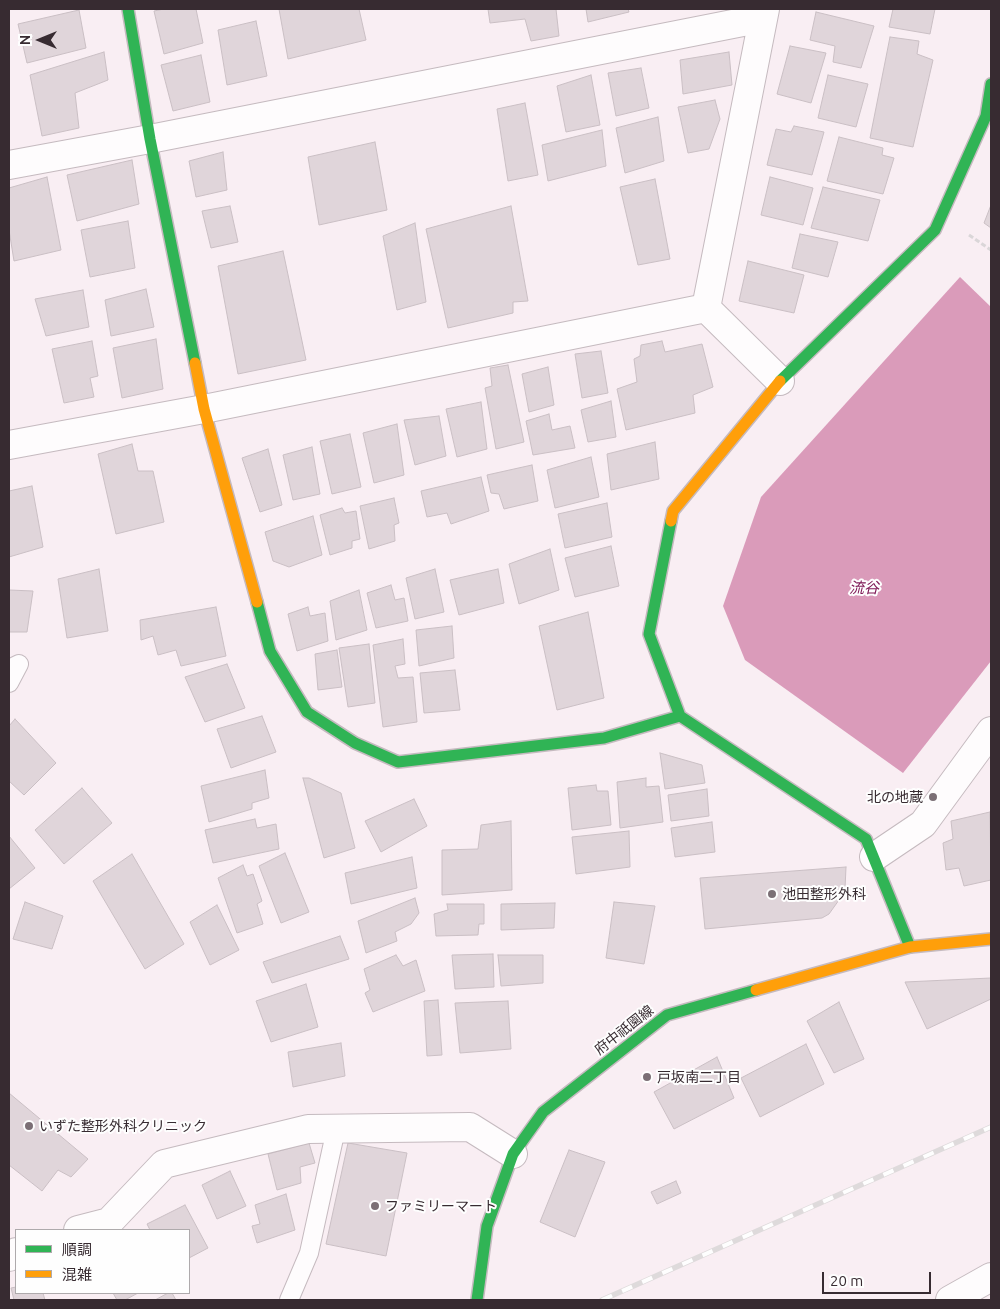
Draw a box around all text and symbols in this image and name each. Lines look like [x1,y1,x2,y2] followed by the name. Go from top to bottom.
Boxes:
[15,15,65,65] north arrow
[17,35,33,45] text: N
[849,579,879,597] water label: 流谷
[867,789,923,805] place label: 北の地蔵
[927,791,939,803] marker: 北の地蔵
[782,886,866,902] place label: 池田整形外科
[766,888,778,900] marker: 池田整形外科
[591,1002,657,1058] street label: 府中祇園線
[657,1069,741,1085] place label: 戸坂南二丁目
[641,1071,653,1083] marker: 戸坂南二丁目
[39,1118,207,1134] place label: いずた整形外科クリニック
[23,1120,35,1132] marker: いずた整形外科クリニック
[385,1198,497,1214] place label: ファミリーマート
[369,1200,381,1212] marker: ファミリーマート
[15,1229,190,1294] legend
[62,1241,92,1258] text: 順調
[825,1262,934,1294] scale bar
[62,1266,92,1283] text: 混雑
[830,1272,863,1289] text: 20 m

